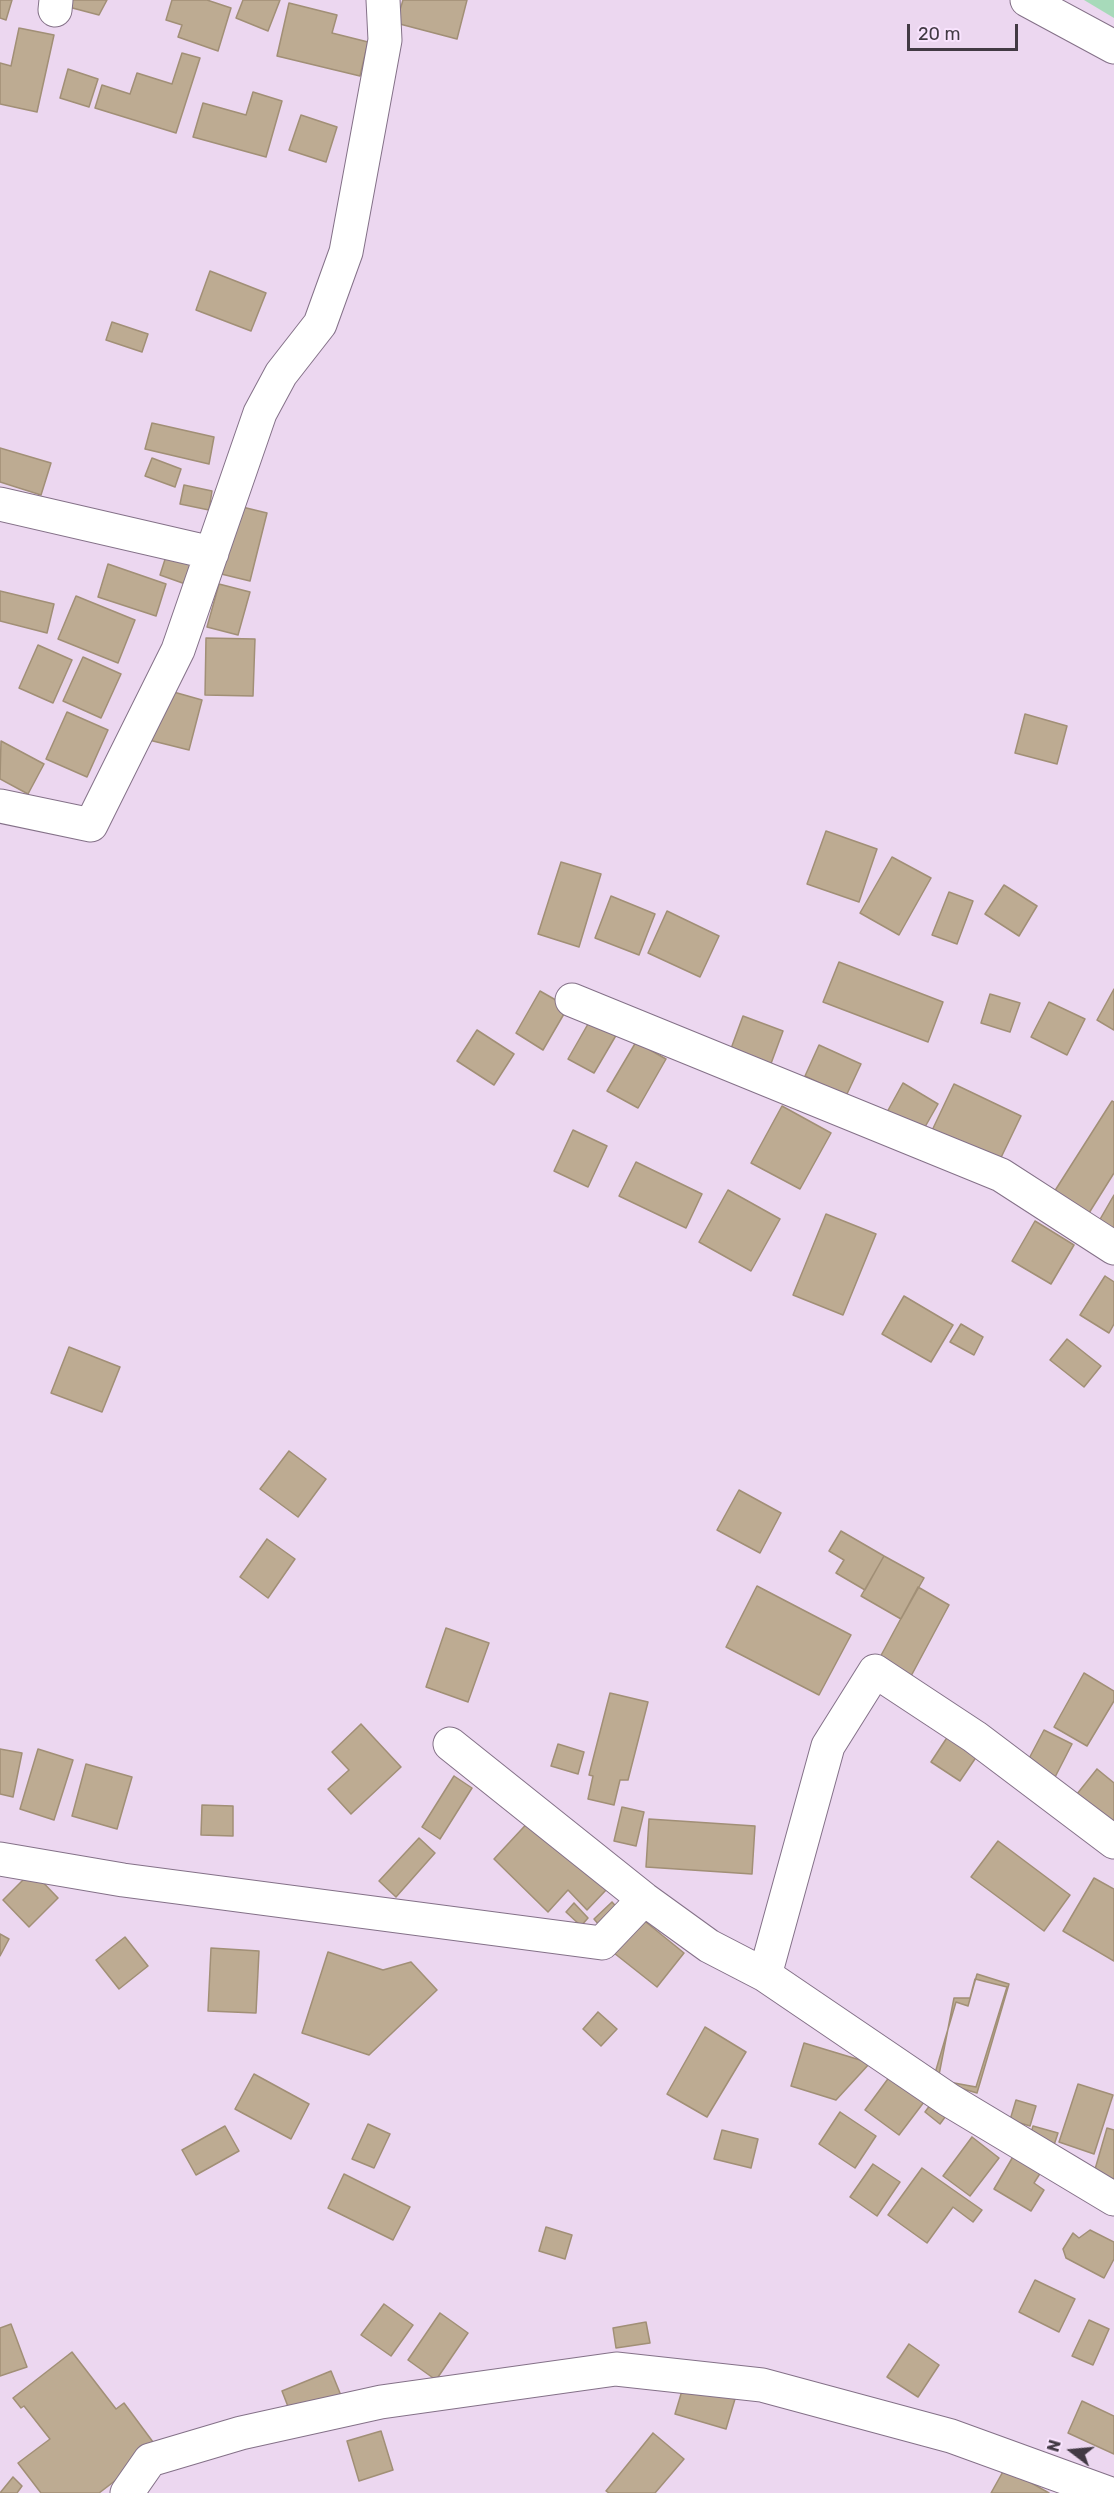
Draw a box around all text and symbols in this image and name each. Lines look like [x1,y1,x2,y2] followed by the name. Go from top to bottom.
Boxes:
[910,12,1021,50] scale bar
[918,23,960,45] text: 20 m
[1042,2421,1102,2481] north arrow
[1043,2438,1065,2454] text: N

